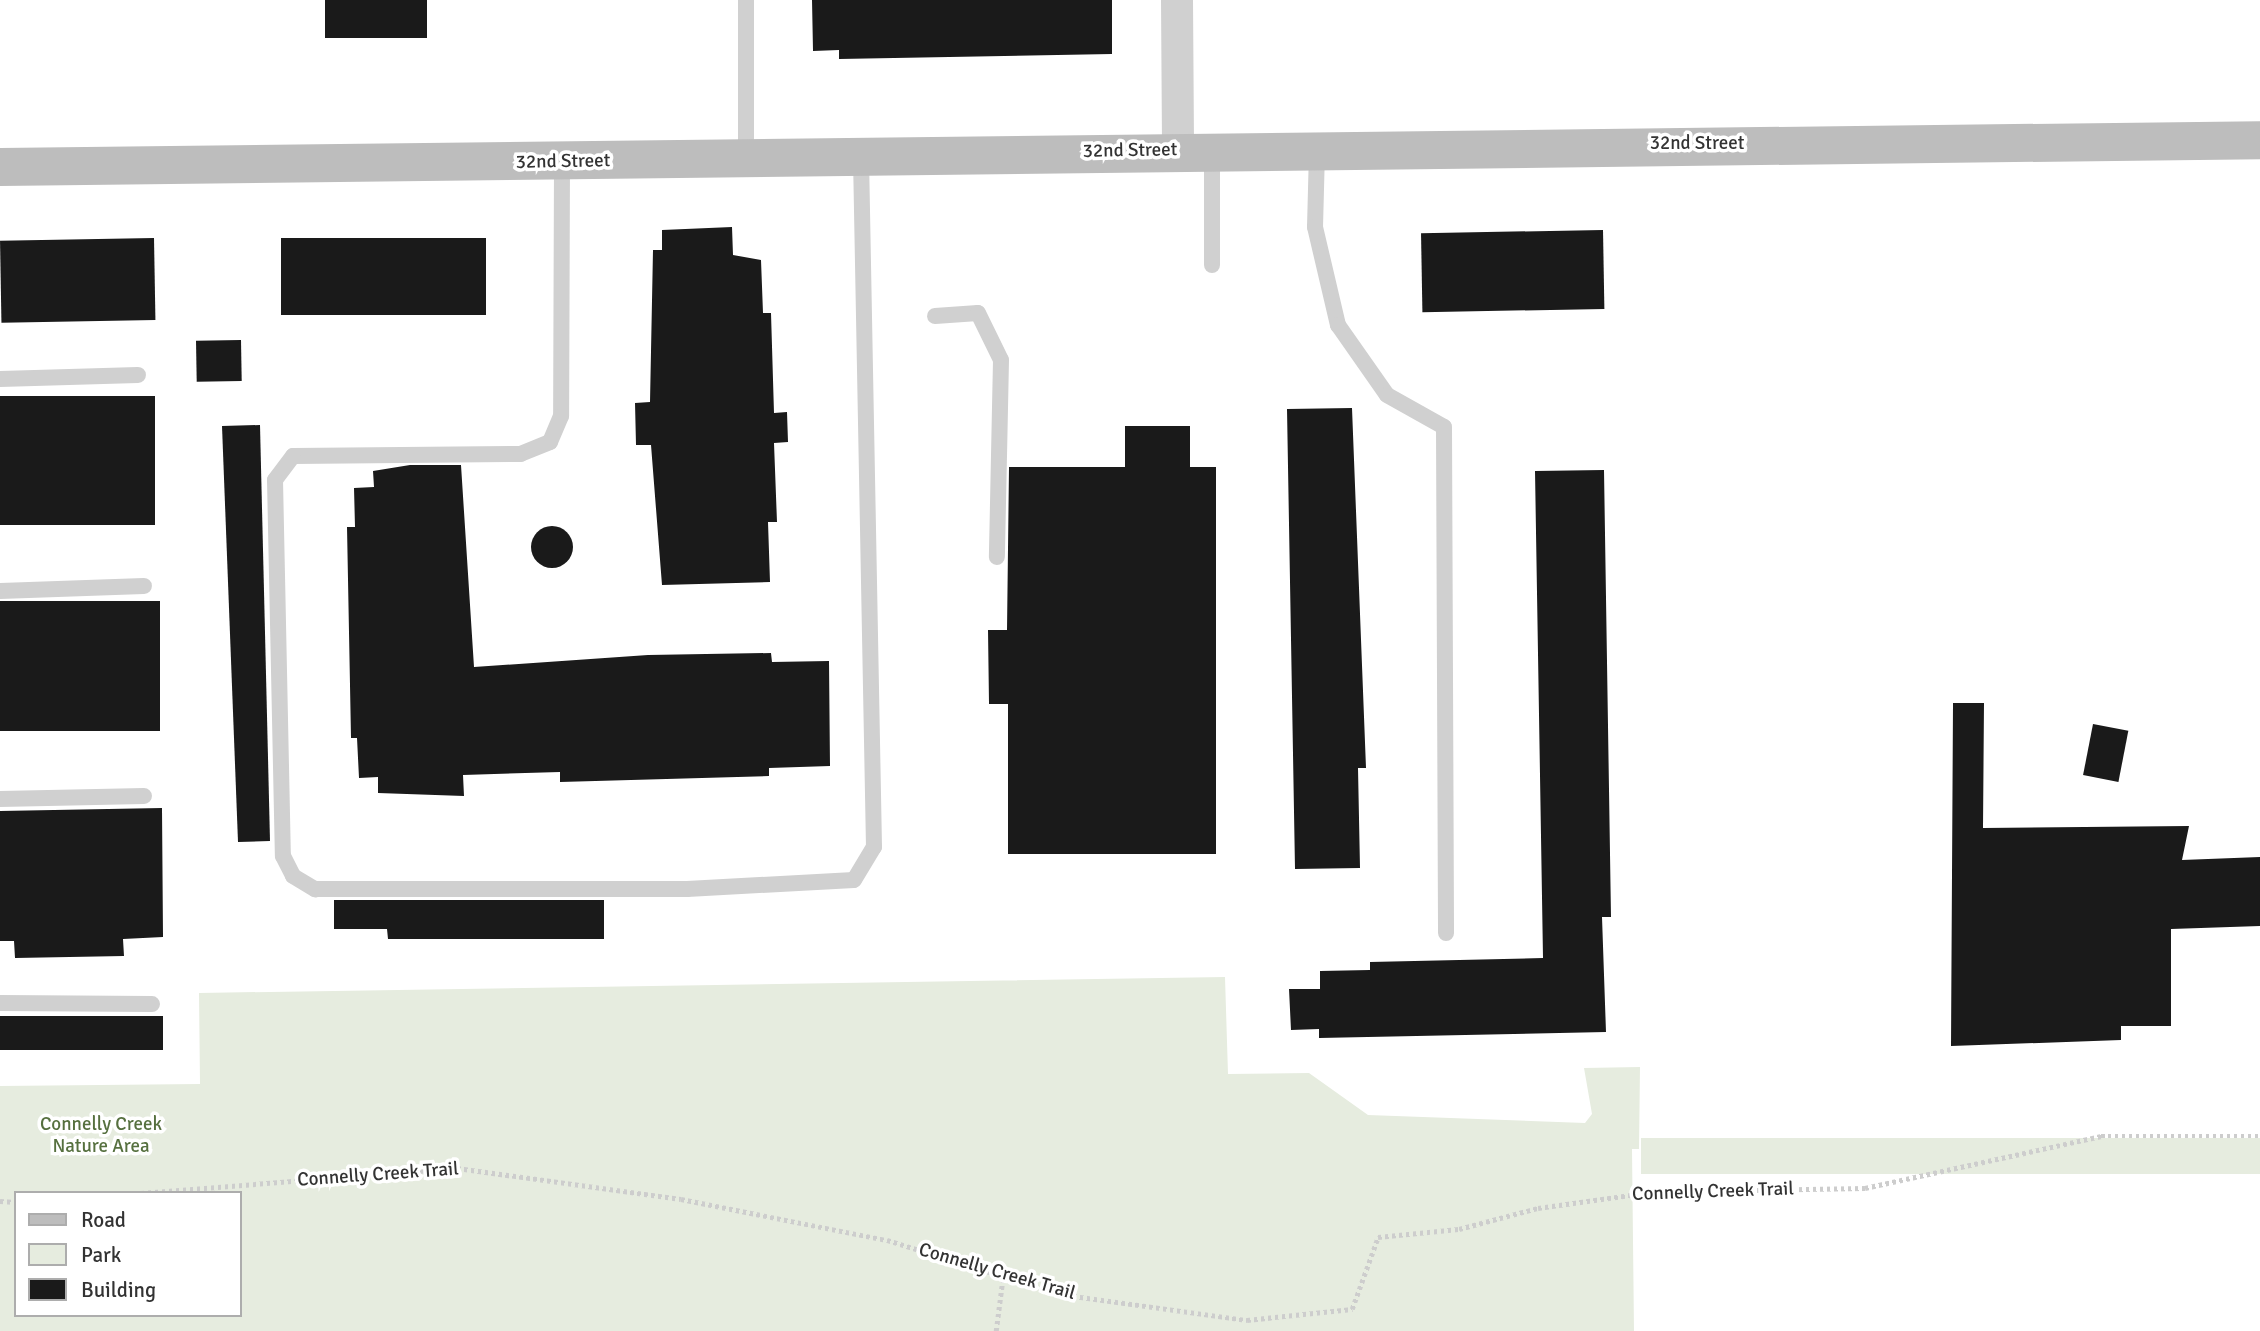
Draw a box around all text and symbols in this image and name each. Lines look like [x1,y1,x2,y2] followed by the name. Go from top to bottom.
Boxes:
[1650,133,1744,155] street label: 32nd Street
[1082,139,1178,163] street label: 32nd Street
[515,150,611,174] street label: 32nd Street
[40,1114,162,1158] park label: Connelly Creek Nature Area
[297,1158,459,1192] street label: Connelly Creek Trail
[1632,1178,1794,1206] street label: Connelly Creek Trail
[14,1191,242,1317] legend
[81,1207,126,1233] text: Road
[916,1239,1078,1305] street label: Connelly Creek Trail
[81,1242,121,1268] text: Park
[81,1277,156,1303] text: Building

